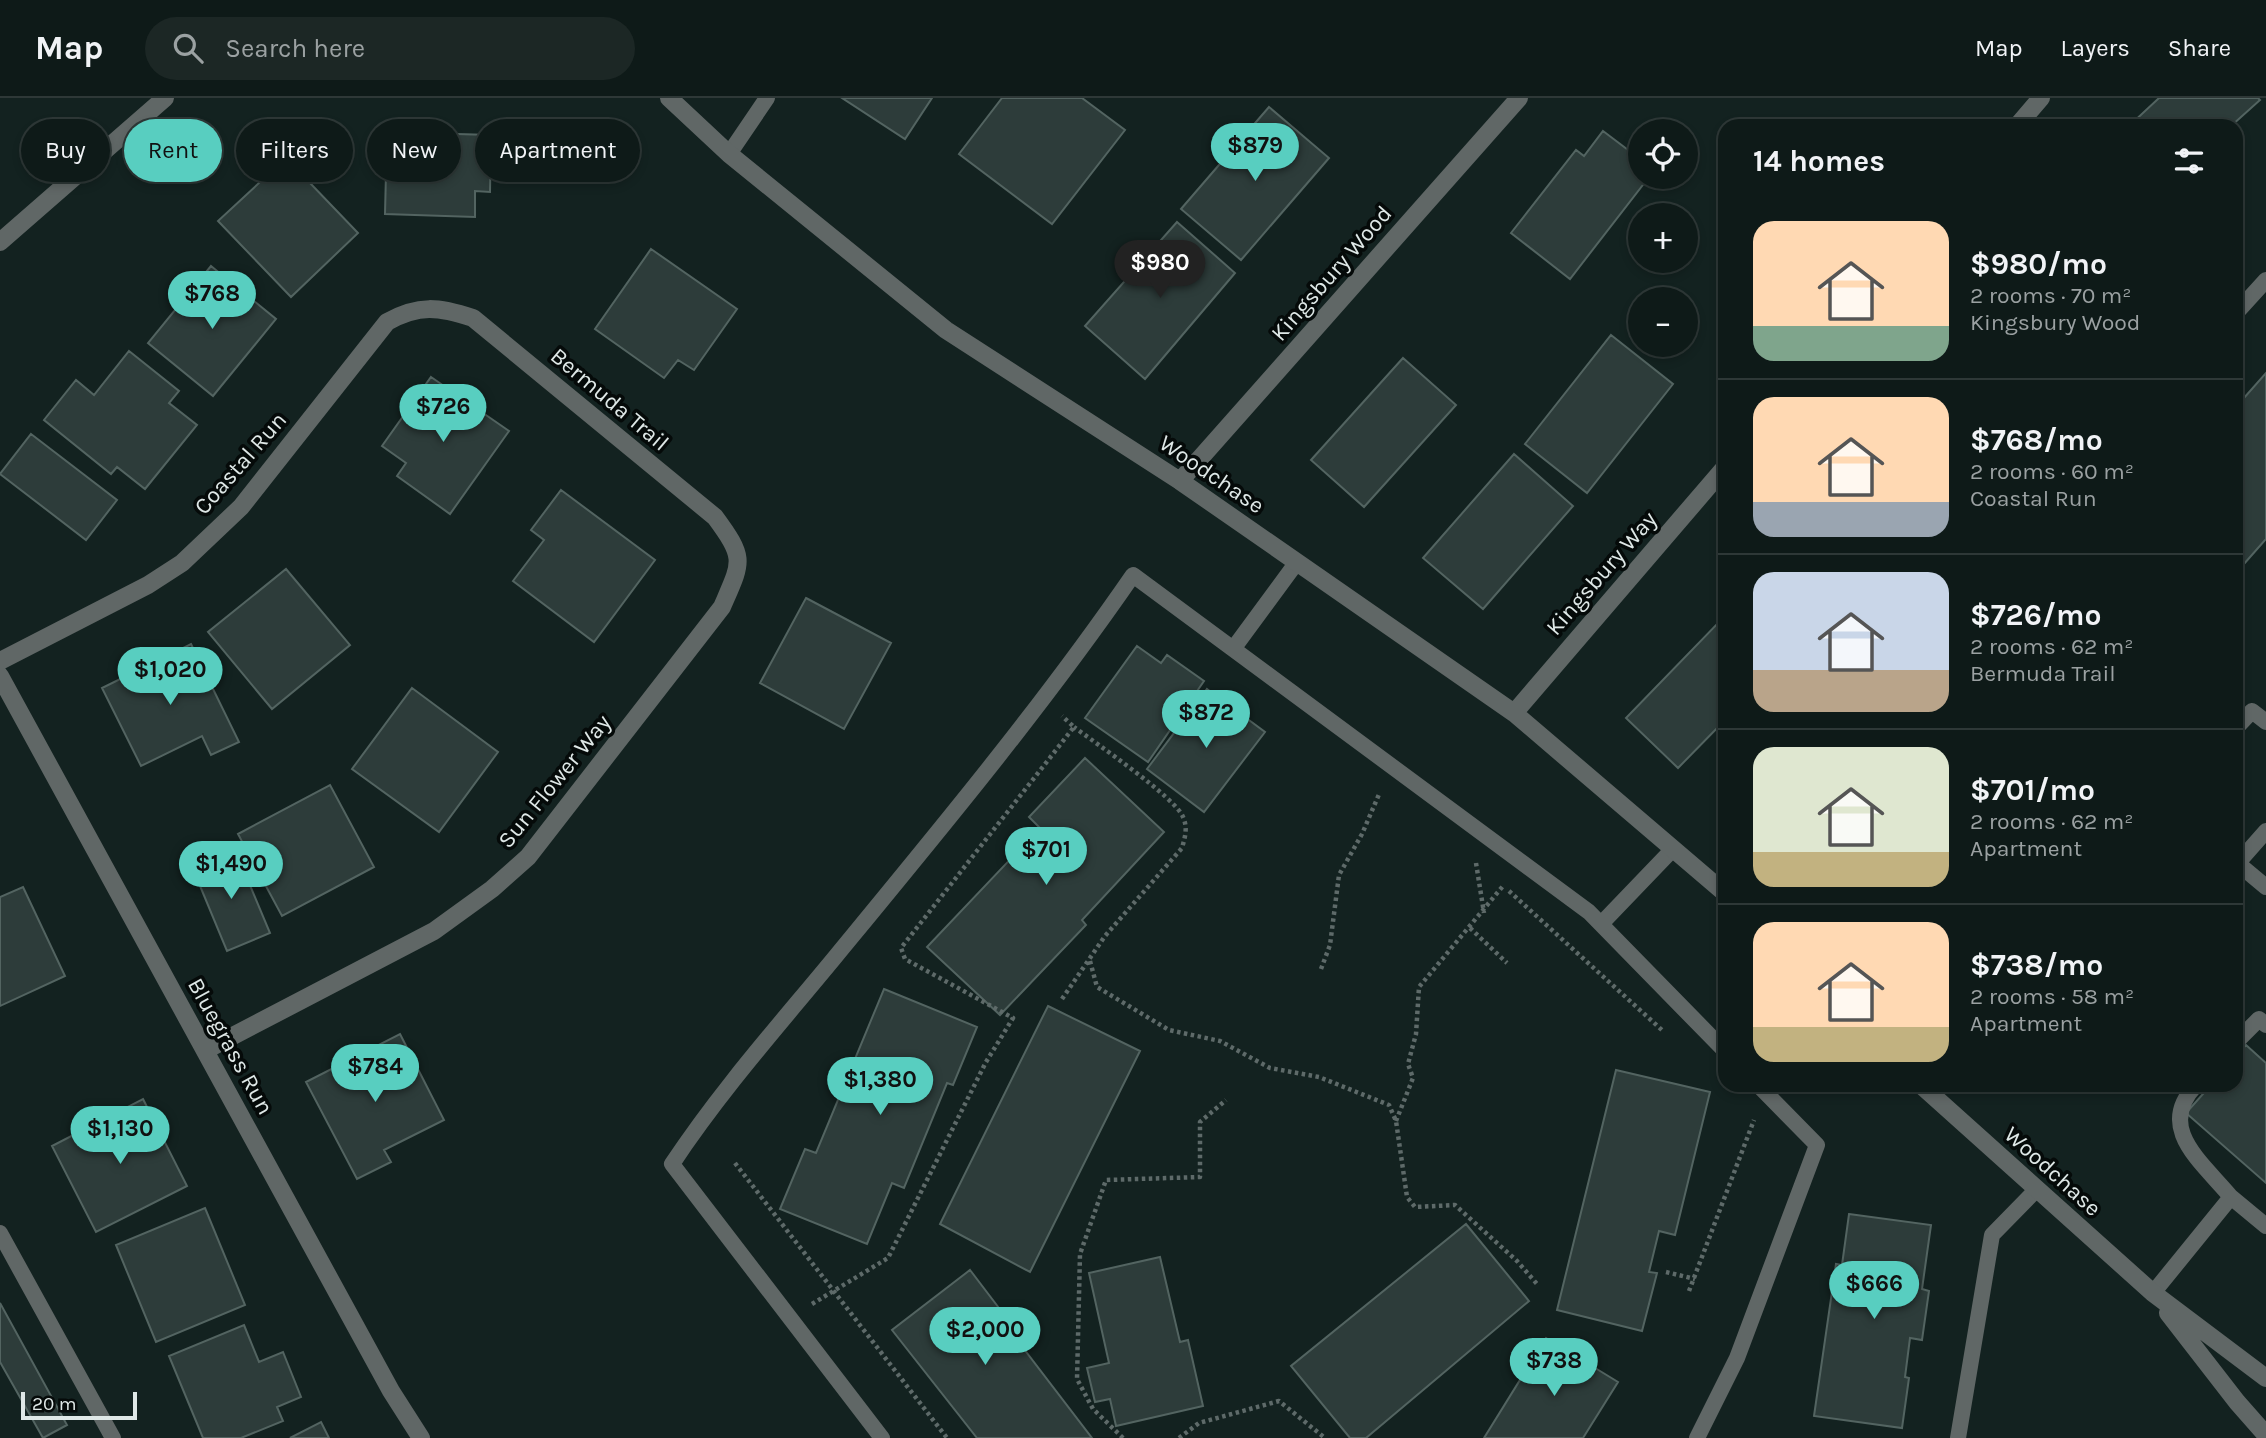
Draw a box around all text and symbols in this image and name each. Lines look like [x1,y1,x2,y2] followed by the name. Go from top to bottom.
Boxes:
[145,17,635,80] search box
[35,29,103,67] text: Map
[169,29,207,67] icon: search
[225,33,365,64] text: Search here
[1975,34,2023,62] text: Map
[2061,34,2130,62] text: Layers
[2168,34,2231,62] text: Share
[21,119,110,182] chip: Buy
[124,119,222,182] chip: Rent
[236,119,353,182] chip: Filters
[367,119,461,182] chip: New
[475,119,640,182] chip: Apartment
[1628,119,1698,357] map controls
[1628,119,1698,189] button: locate
[1214,123,1296,183] pin: $879
[1227,132,1283,159] text: $879
[2170,142,2208,180] icon: filters
[1753,143,1885,179] text: 14 homes
[1265,200,1397,346] street label: Kingsbury Wood
[1628,203,1698,273] button: +
[1119,240,1201,300] pin: $980
[1970,246,2107,282] text: $980/mo
[1130,249,1190,276] text: $980
[1809,249,1893,333] icon: home
[171,272,253,331] pin: $768
[184,280,240,307] text: $768
[1970,282,2132,309] text: 2 rooms · 70 m²
[1628,287,1698,357] button: −
[1970,309,2140,336] text: Kingsbury Wood
[545,342,674,457] street label: Bermuda Trail
[402,384,484,444] pin: $726
[415,393,471,420] text: $726
[189,407,292,520] street label: Coastal Run
[1970,422,2103,458] text: $768/mo
[1809,425,1893,509] icon: home
[1154,429,1269,519] street label: Woodchase
[1970,458,2134,485] text: 2 rooms · 60 m²
[1970,485,2097,512] text: Coastal Run
[1540,506,1663,641] street label: Kingsbury Way
[1970,597,2102,633] text: $726/mo
[1809,600,1893,684] icon: home
[1970,633,2134,660] text: 2 rooms · 62 m²
[113,648,227,707] pin: $1,020
[134,656,206,683] text: $1,020
[1970,660,2116,687] text: Bermuda Trail
[1165,690,1247,750] pin: $872
[1178,699,1234,726] text: $872
[492,709,617,853] street label: Sun Flower Way
[1970,772,2095,808] text: $701/mo
[1809,775,1893,859] icon: home
[1970,808,2134,835] text: 2 rooms · 62 m²
[1005,828,1087,887] pin: $701
[1970,835,2082,862] text: Apartment
[1021,836,1071,863] text: $701
[174,842,288,901] pin: $1,490
[195,850,267,877] text: $1,490
[1970,947,2103,983] text: $738/mo
[1809,950,1893,1034] icon: home
[182,973,279,1119] street label: Bluegrass Run
[1970,983,2134,1010] text: 2 rooms · 58 m²
[1970,1010,2082,1037] text: Apartment
[334,1044,416,1104] pin: $784
[347,1053,403,1080] text: $784
[823,1058,937,1117] pin: $1,380
[843,1066,917,1093] text: $1,380
[63,1107,177,1166] pin: $1,130
[87,1115,153,1142] text: $1,130
[1999,1121,2107,1222] street label: Woodchase
[1833,1262,1915,1321] pin: $666
[1845,1270,1903,1297] text: $666
[928,1308,1042,1367] pin: $2,000
[945,1316,1025,1343] text: $2,000
[1513,1338,1595,1398] pin: $738
[1526,1347,1582,1374] text: $738
[21,1389,136,1421] scale bar
[32,1393,77,1415] text: 20 m

